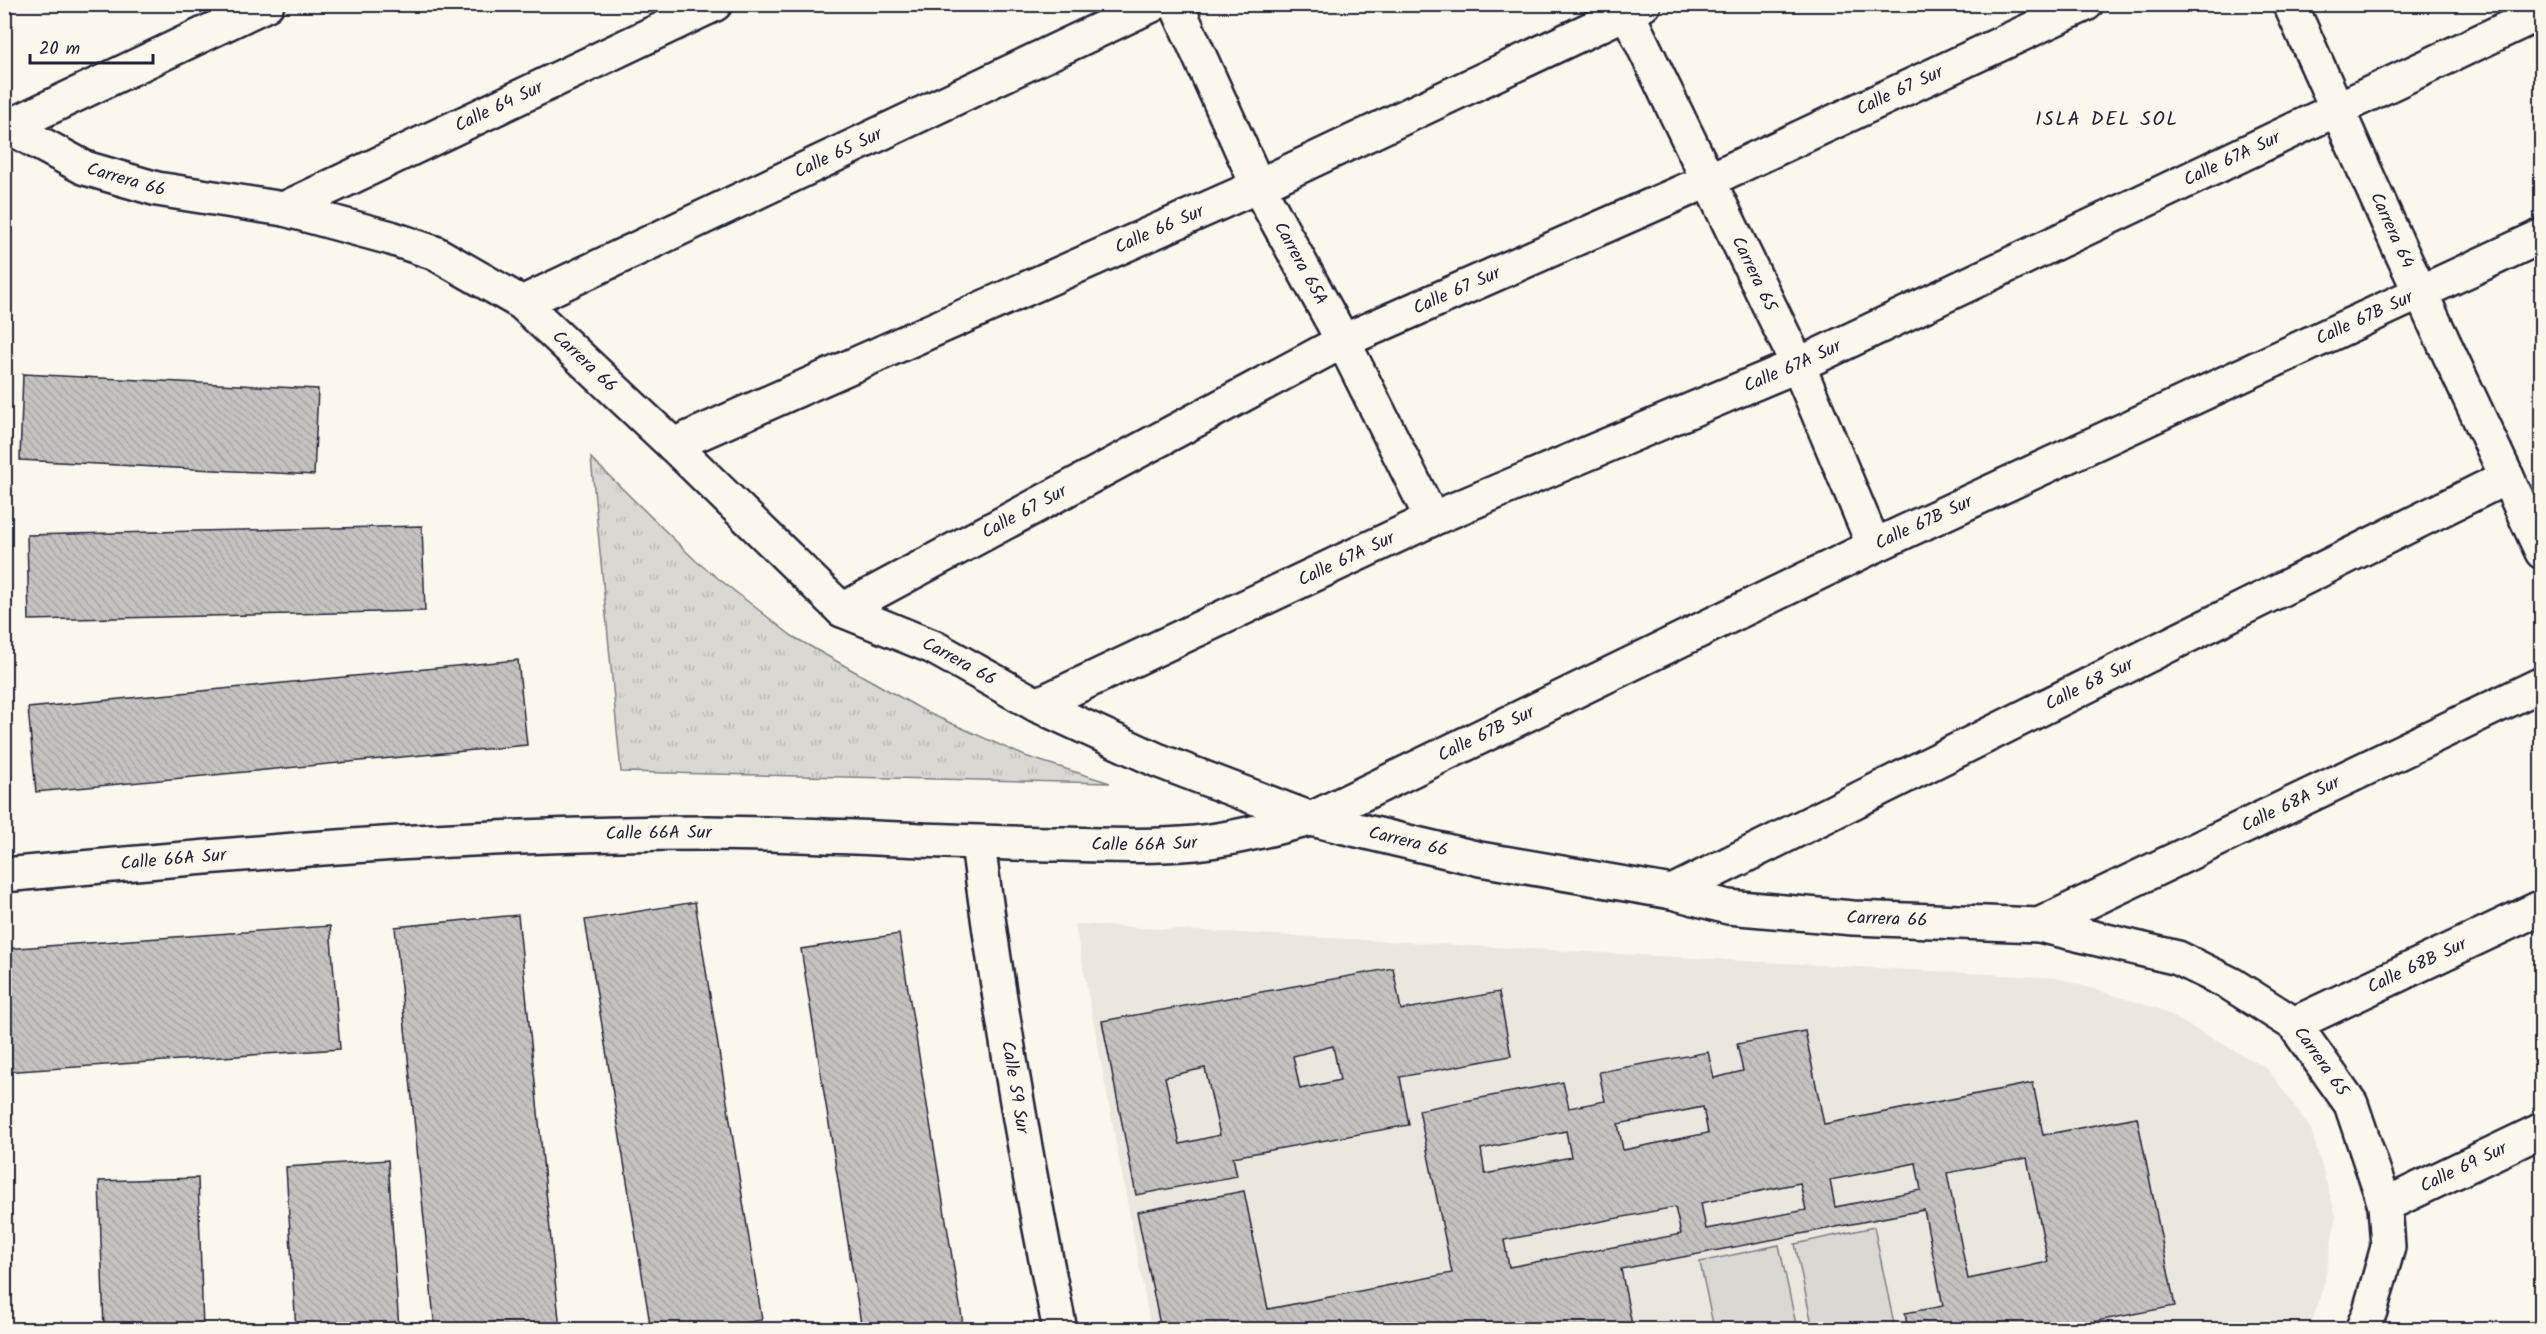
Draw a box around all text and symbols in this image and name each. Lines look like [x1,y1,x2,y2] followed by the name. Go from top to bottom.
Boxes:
[30,27,153,65] scale bar
[39,35,80,64] text: 20 m
[1851,58,1949,124] street label: Calle 67 Sur
[450,73,549,140] street label: Calle 64 Sur
[2035,104,2179,136] district label: ISLA DEL SOL
[789,120,888,187] street label: Calle 65 Sur
[2179,123,2286,195] street label: Calle 67A Sur
[83,155,167,205] street label: Carrera 66
[2362,187,2422,273] street label: Carrera 64
[1110,197,1210,262] street label: Calle 66 Sur
[1266,216,1335,311] street label: Carrera 65A
[1723,231,1785,318] street label: Carrera 65
[1408,259,1506,323] street label: Calle 67 Sur
[2311,283,2419,353] street label: Calle 67B Sur
[545,323,624,400] street label: Carrera 66
[1739,332,1847,401] street label: Calle 67A Sur
[976,477,1073,547] street label: Calle 67 Sur
[1870,487,1978,558] street label: Calle 67B Sur
[1293,524,1401,595] street label: Calle 67A Sur
[918,630,1001,694] street label: Carrera 66
[2040,650,2140,719] street label: Calle 68 Sur
[1433,698,1541,770] street label: Calle 67B Sur
[2236,768,2346,841] street label: Calle 68A Sur
[605,818,713,849] street label: Calle 66A Sur
[1365,819,1451,865] street label: Carrera 66
[1091,828,1199,860] street label: Calle 66A Sur
[119,841,228,879] street label: Calle 66A Sur
[1845,903,1928,935] street label: Carrera 66
[2362,930,2473,1002] street label: Calle 68B Sur
[2286,1020,2357,1104] street label: Carrera 65
[993,1039,1037,1137] street label: Calle 59 Sur
[2415,1134,2513,1201] street label: Calle 69 Sur

